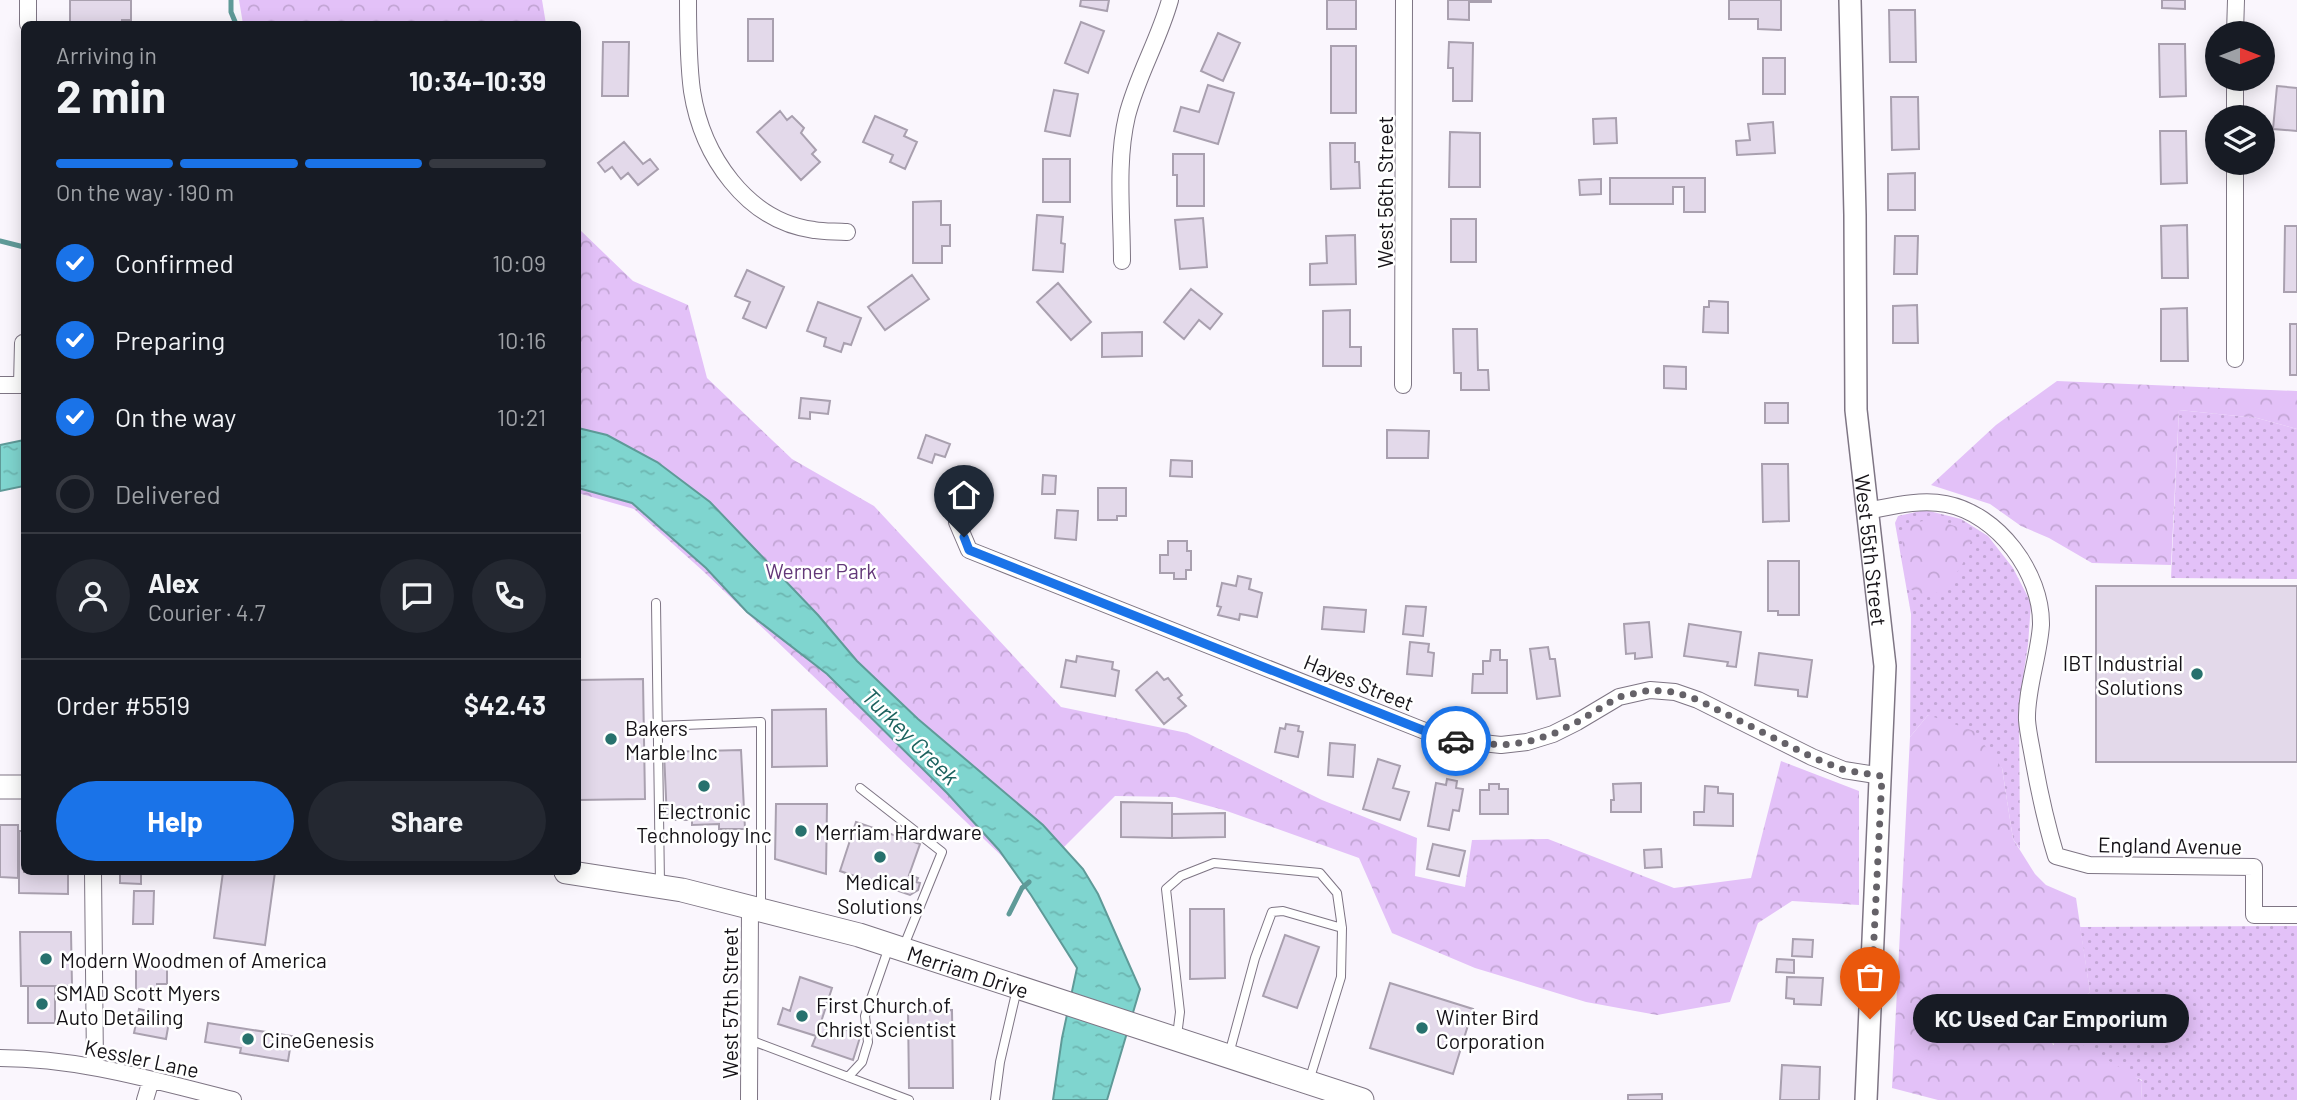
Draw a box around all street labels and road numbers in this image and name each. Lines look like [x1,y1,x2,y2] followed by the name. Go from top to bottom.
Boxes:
[1372,116,1397,268] street label: West 56th Street
[1851,473,1893,627] street label: West 55th Street
[1300,649,1418,715] street label: Hayes Street
[2098,831,2242,859] street label: England Avenue
[717,927,742,1079] street label: West 57th Street
[904,939,1032,1002] street label: Merriam Drive
[83,1034,201,1082] street label: Kessler Lane

